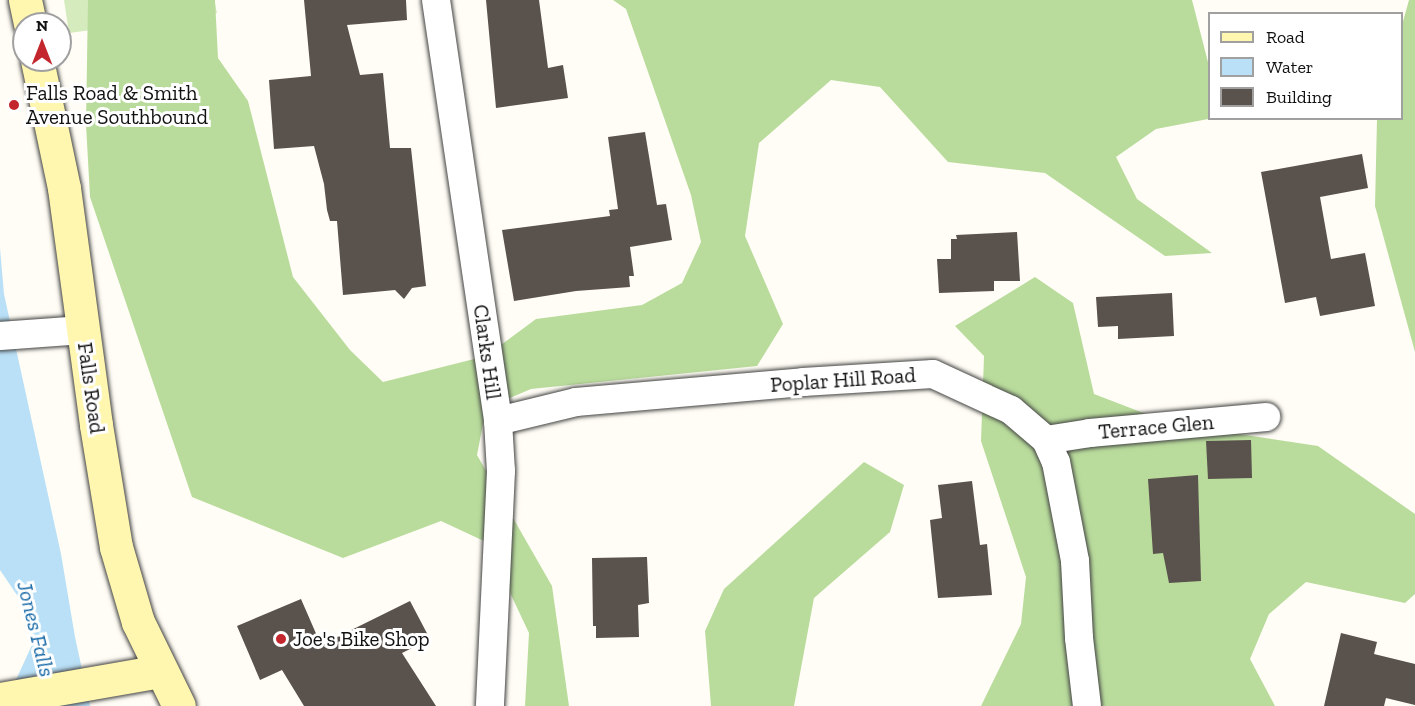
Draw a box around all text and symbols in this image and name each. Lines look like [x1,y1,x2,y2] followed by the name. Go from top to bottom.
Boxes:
[12,12,72,72] north arrow
[1208,12,1403,120] legend
[36,16,48,35] text: N
[1266,26,1305,48] text: Road
[1266,56,1313,78] text: Water
[26,80,208,130] place label: Falls Road & Smith Avenue Southbound
[1266,86,1332,108] text: Building
[7,98,21,112] marker: Falls Road & Smith Avenue Southbound
[468,303,506,401] street label: Clarks Hill
[72,341,110,435] street label: Falls Road
[769,362,917,398] street label: Poplar Hill Road
[1097,409,1215,445] street label: Terrace Glen
[11,579,61,679] water label: Jones Falls
[293,626,429,652] place label: Joe's Bike Shop
[274,632,288,646] marker: Joe's Bike Shop

